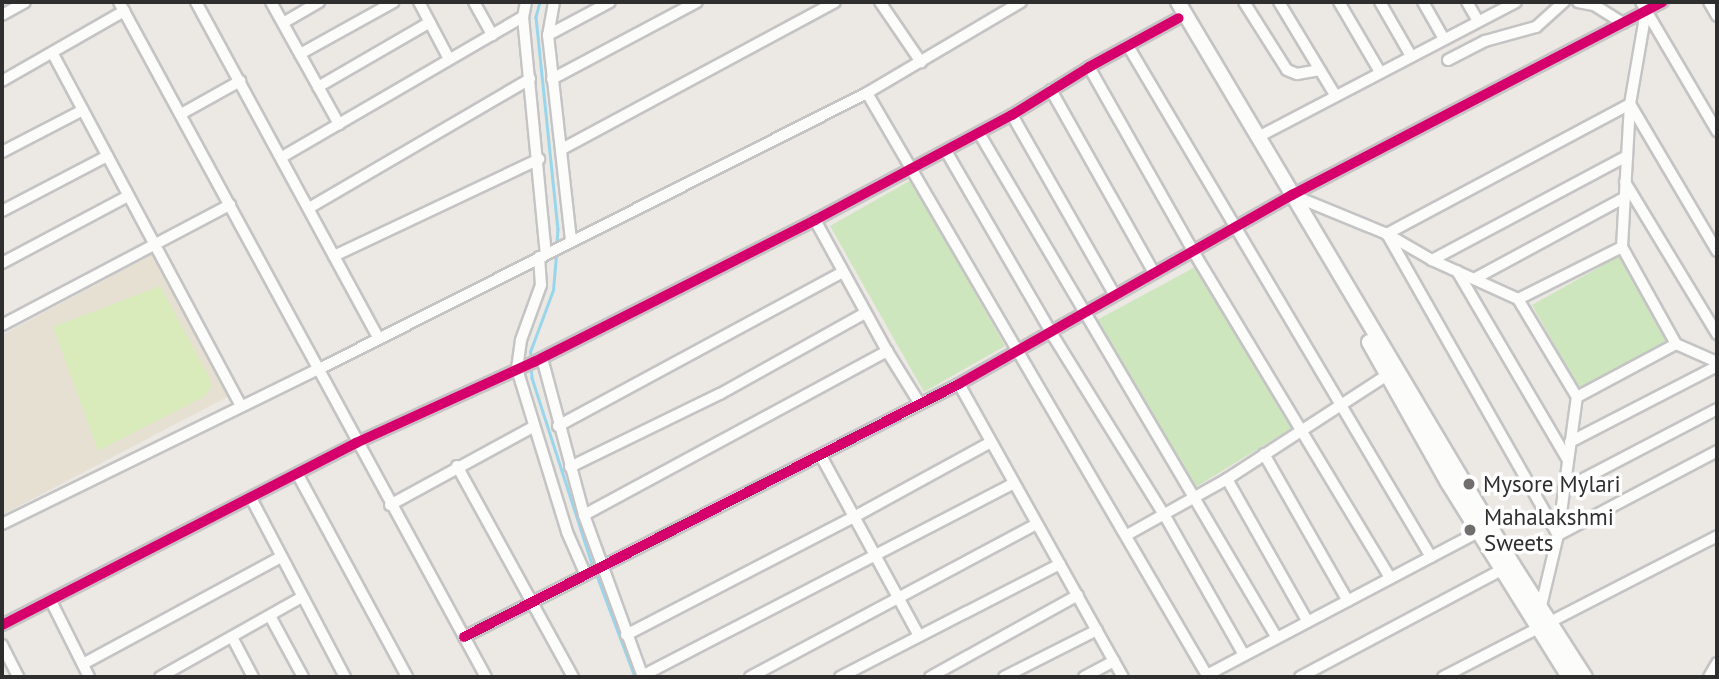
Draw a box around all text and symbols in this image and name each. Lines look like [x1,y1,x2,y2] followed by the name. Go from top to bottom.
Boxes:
[1483,470,1621,498] place label: Mysore Mylari
[1461,476,1477,492] marker: Mysore Mylari
[1484,503,1614,557] place label: Mahalakshmi Sweets
[1462,522,1478,538] marker: Mahalakshmi Sweets

